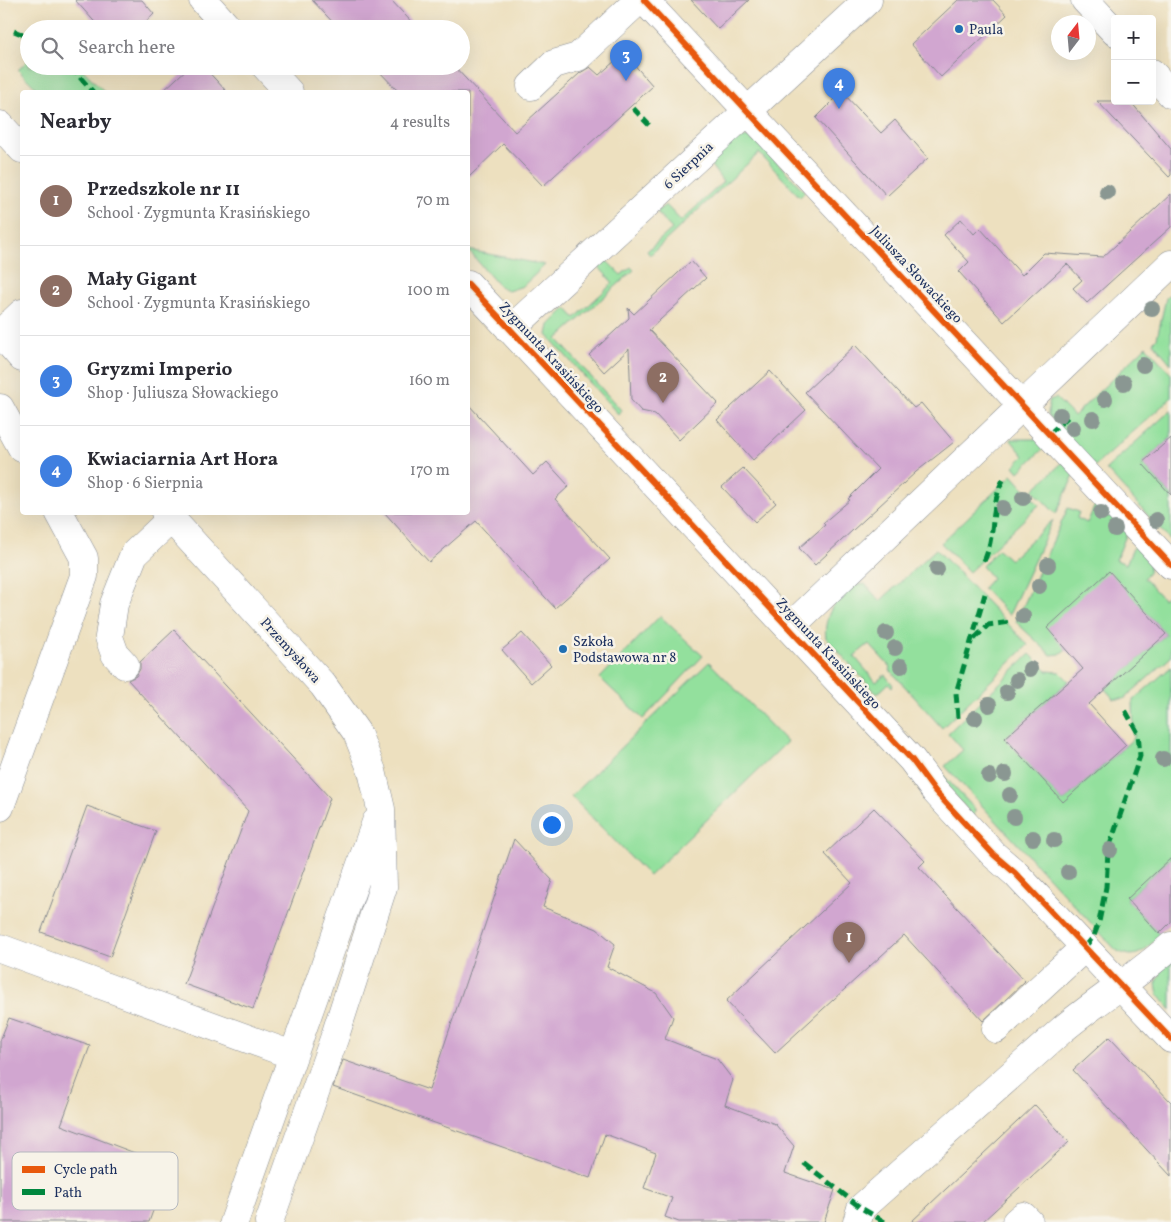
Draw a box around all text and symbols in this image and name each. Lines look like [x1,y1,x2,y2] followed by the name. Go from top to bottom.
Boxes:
[1051,15,1096,60] north arrow
[1111,15,1156,105] map controls
[1111,15,1156,60] button: +
[20,20,470,75] search box
[969,21,1003,40] place label: Paula
[953,23,965,35] marker: Paula
[38,34,66,62] icon: search
[78,35,175,61] text: Search here
[610,40,642,81] pin: 3
[1111,60,1156,105] button: −
[823,68,855,109] pin: 4
[40,108,111,137] text: Nearby
[390,112,450,134] text: 4 results
[660,138,718,194] street label: 6 Sierpnia
[87,177,240,203] text: Przedszkole nr 11
[53,190,59,212] text: 1
[416,190,450,212] text: 70 m
[87,203,310,225] text: School · Zygmunta Krasińskiego
[865,222,966,328] street label: Juliusza Słowackiego
[87,267,197,293] text: Mały Gigant
[52,280,60,302] text: 2
[407,280,450,302] text: 100 m
[87,293,310,315] text: School · Zygmunta Krasińskiego
[494,298,608,418] street label: Zygmunta Krasińskiego
[87,357,232,383] text: Gryzmi Imperio
[647,362,679,403] pin: 2
[52,370,60,392] text: 3
[409,370,450,392] text: 160 m
[87,383,278,405] text: Shop · Juliusza Słowackiego
[87,447,278,473] text: Kwiaciarnia Art Hora
[51,460,61,482] text: 4
[410,460,450,482] text: 170 m
[87,473,203,495] text: Shop · 6 Sierpnia
[771,594,885,714] street label: Zygmunta Krasińskiego
[255,614,325,688] street label: Przemysłowa
[573,633,676,668] place label: Szkoła Podstawowa nr 8
[557,643,569,655] marker: Szkoła Podstawowa nr 8
[539,812,565,838] your location
[833,922,865,963] pin: 1
[12,1152,178,1210] legend
[54,1161,118,1180] text: Cycle path
[54,1184,82,1203] text: Path

